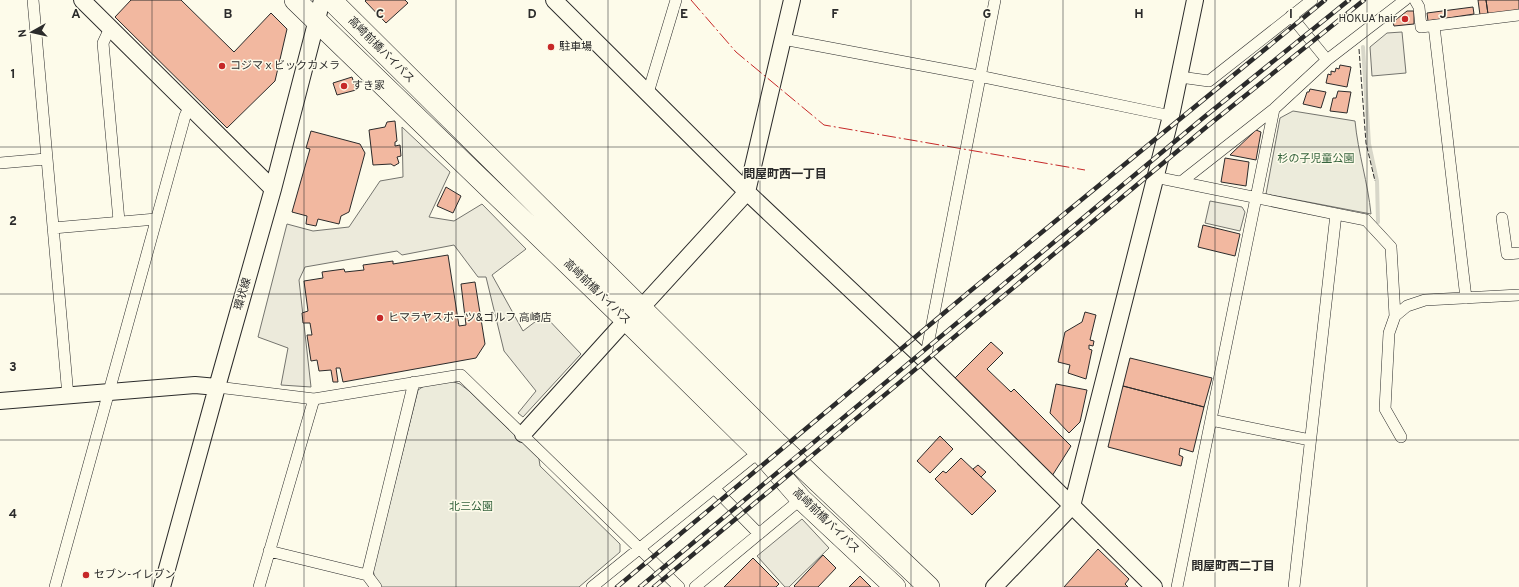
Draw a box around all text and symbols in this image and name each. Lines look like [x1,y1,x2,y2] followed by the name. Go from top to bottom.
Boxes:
[71,7,81,23] text: A
[224,7,233,23] text: B
[376,7,384,23] text: C
[527,7,537,23] text: D
[680,7,688,23] text: E
[831,7,839,23] text: F
[983,7,992,23] text: G
[1134,7,1144,23] text: H
[1289,7,1293,23] text: I
[1439,7,1447,23] text: J
[12,12,52,52] north arrow
[1339,12,1398,26] place label: HOKUA hair
[345,14,417,86] street label: 高崎前橋バイパス
[1400,14,1410,24] marker: HOKUA hair
[16,28,31,38] text: N
[559,40,592,54] place label: 駐車場
[546,42,556,52] marker: 駐車場
[230,59,340,73] place label: コジマｘビックカメラ
[217,61,227,71] marker: コジマｘビックカメラ
[10,67,16,83] text: 1
[352,79,385,93] place label: すき家
[339,81,349,91] marker: すき家
[1278,152,1355,166] park label: 杉の子児童公園
[743,167,827,183] district label: 問屋町西一丁目
[9,214,17,230] text: 2
[561,256,633,328] street label: 高崎前橋バイパス
[232,276,254,312] street label: 環状線
[388,311,552,325] place label: ヒマラヤスポーツ&ゴルフ 高崎店
[375,313,385,323] marker: ヒマラヤスポーツ&ゴルフ 高崎店
[9,360,17,376] text: 3
[790,485,862,557] street label: 高崎前橋バイパス
[449,500,493,514] park label: 北三公園
[9,507,17,523] text: 4
[1191,559,1275,575] district label: 問屋町西二丁目
[94,568,175,582] place label: セブン-イレブン
[81,570,91,580] marker: セブン-イレブン

